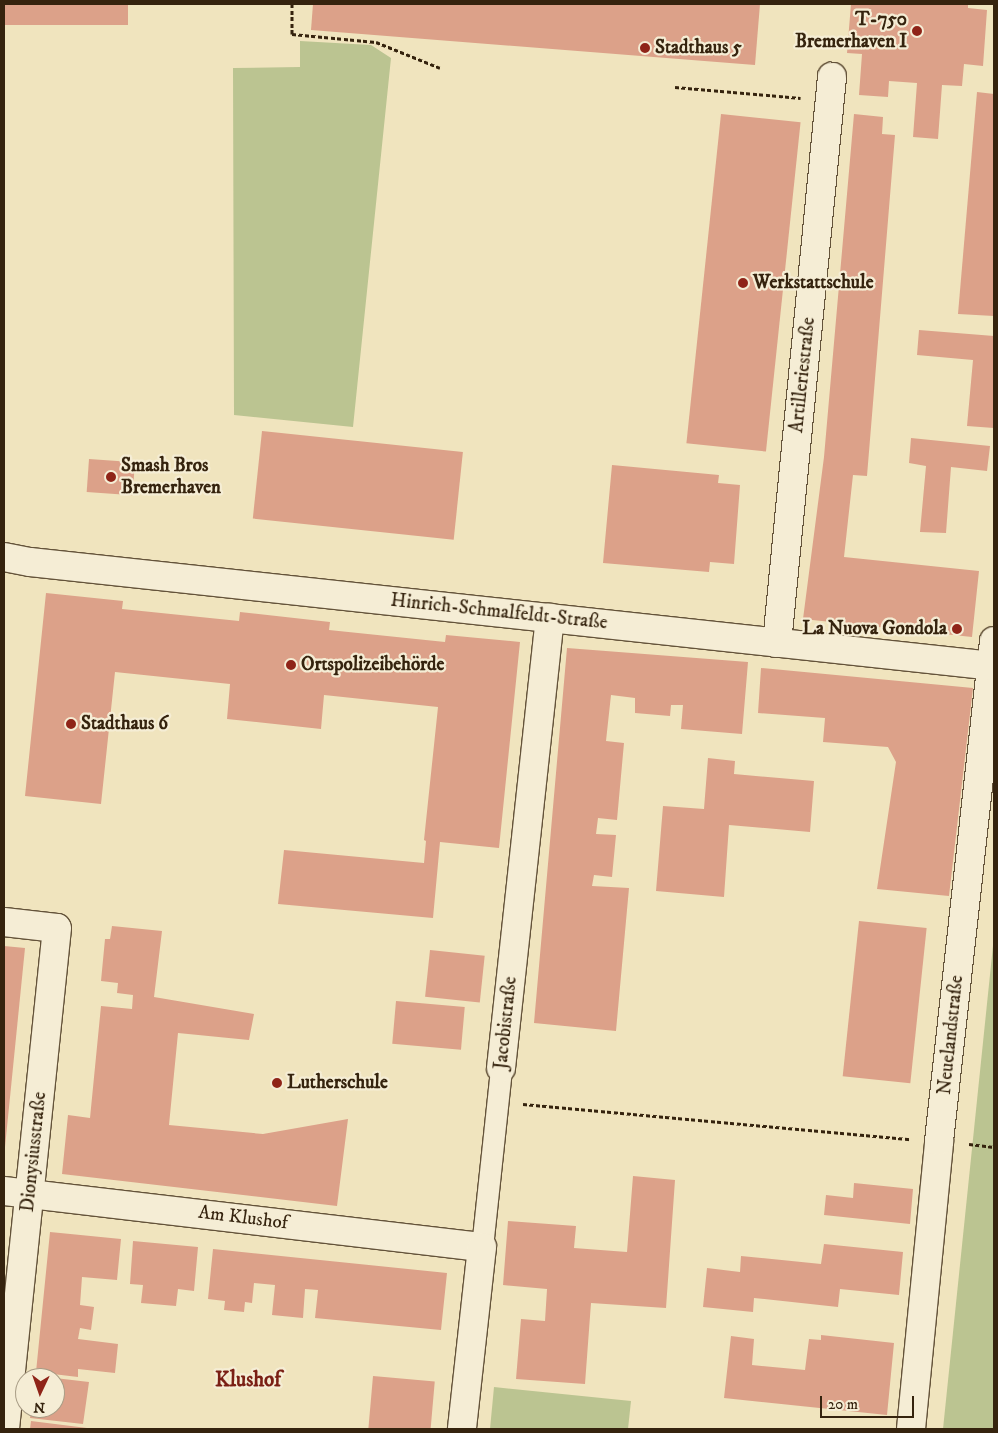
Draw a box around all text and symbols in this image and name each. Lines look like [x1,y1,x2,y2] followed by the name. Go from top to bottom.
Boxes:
[795,9,907,53] place label: T-750 Bremerhaven I
[911,25,923,37] marker: T-750 Bremerhaven I
[655,37,742,59] place label: Stadthaus 5
[639,42,651,54] marker: Stadthaus 5
[753,272,873,294] place label: Werkstattschule
[737,277,749,289] marker: Werkstattschule
[786,316,820,434] street label: Artilleriestraße
[121,455,221,499] place label: Smash Bros Bremerhaven
[105,471,117,483] marker: Smash Bros Bremerhaven
[389,589,609,635] street label: Hinrich-Schmalfeldt-Straße
[802,618,947,640] place label: La Nuova Gondola
[951,623,963,635] marker: La Nuova Gondola
[301,654,444,676] place label: Ortspolizeibehörde
[285,659,297,671] marker: Ortspolizeibehörde
[81,713,168,735] place label: Stadthaus 6
[65,718,77,730] marker: Stadthaus 6
[933,974,969,1096] street label: Neuelandstraße
[490,975,522,1071] street label: Jacobistraße
[287,1072,388,1094] place label: Lutherschule
[271,1077,283,1089] marker: Lutherschule
[16,1091,52,1213] street label: Dionysiusstraße
[197,1201,289,1235] street label: Am Klushof
[215,1367,281,1393] district label: Klushof
[15,1368,65,1418] north arrow
[823,1386,917,1418] scale bar
[828,1395,858,1414] text: 20 m
[33,1398,45,1416] text: N

